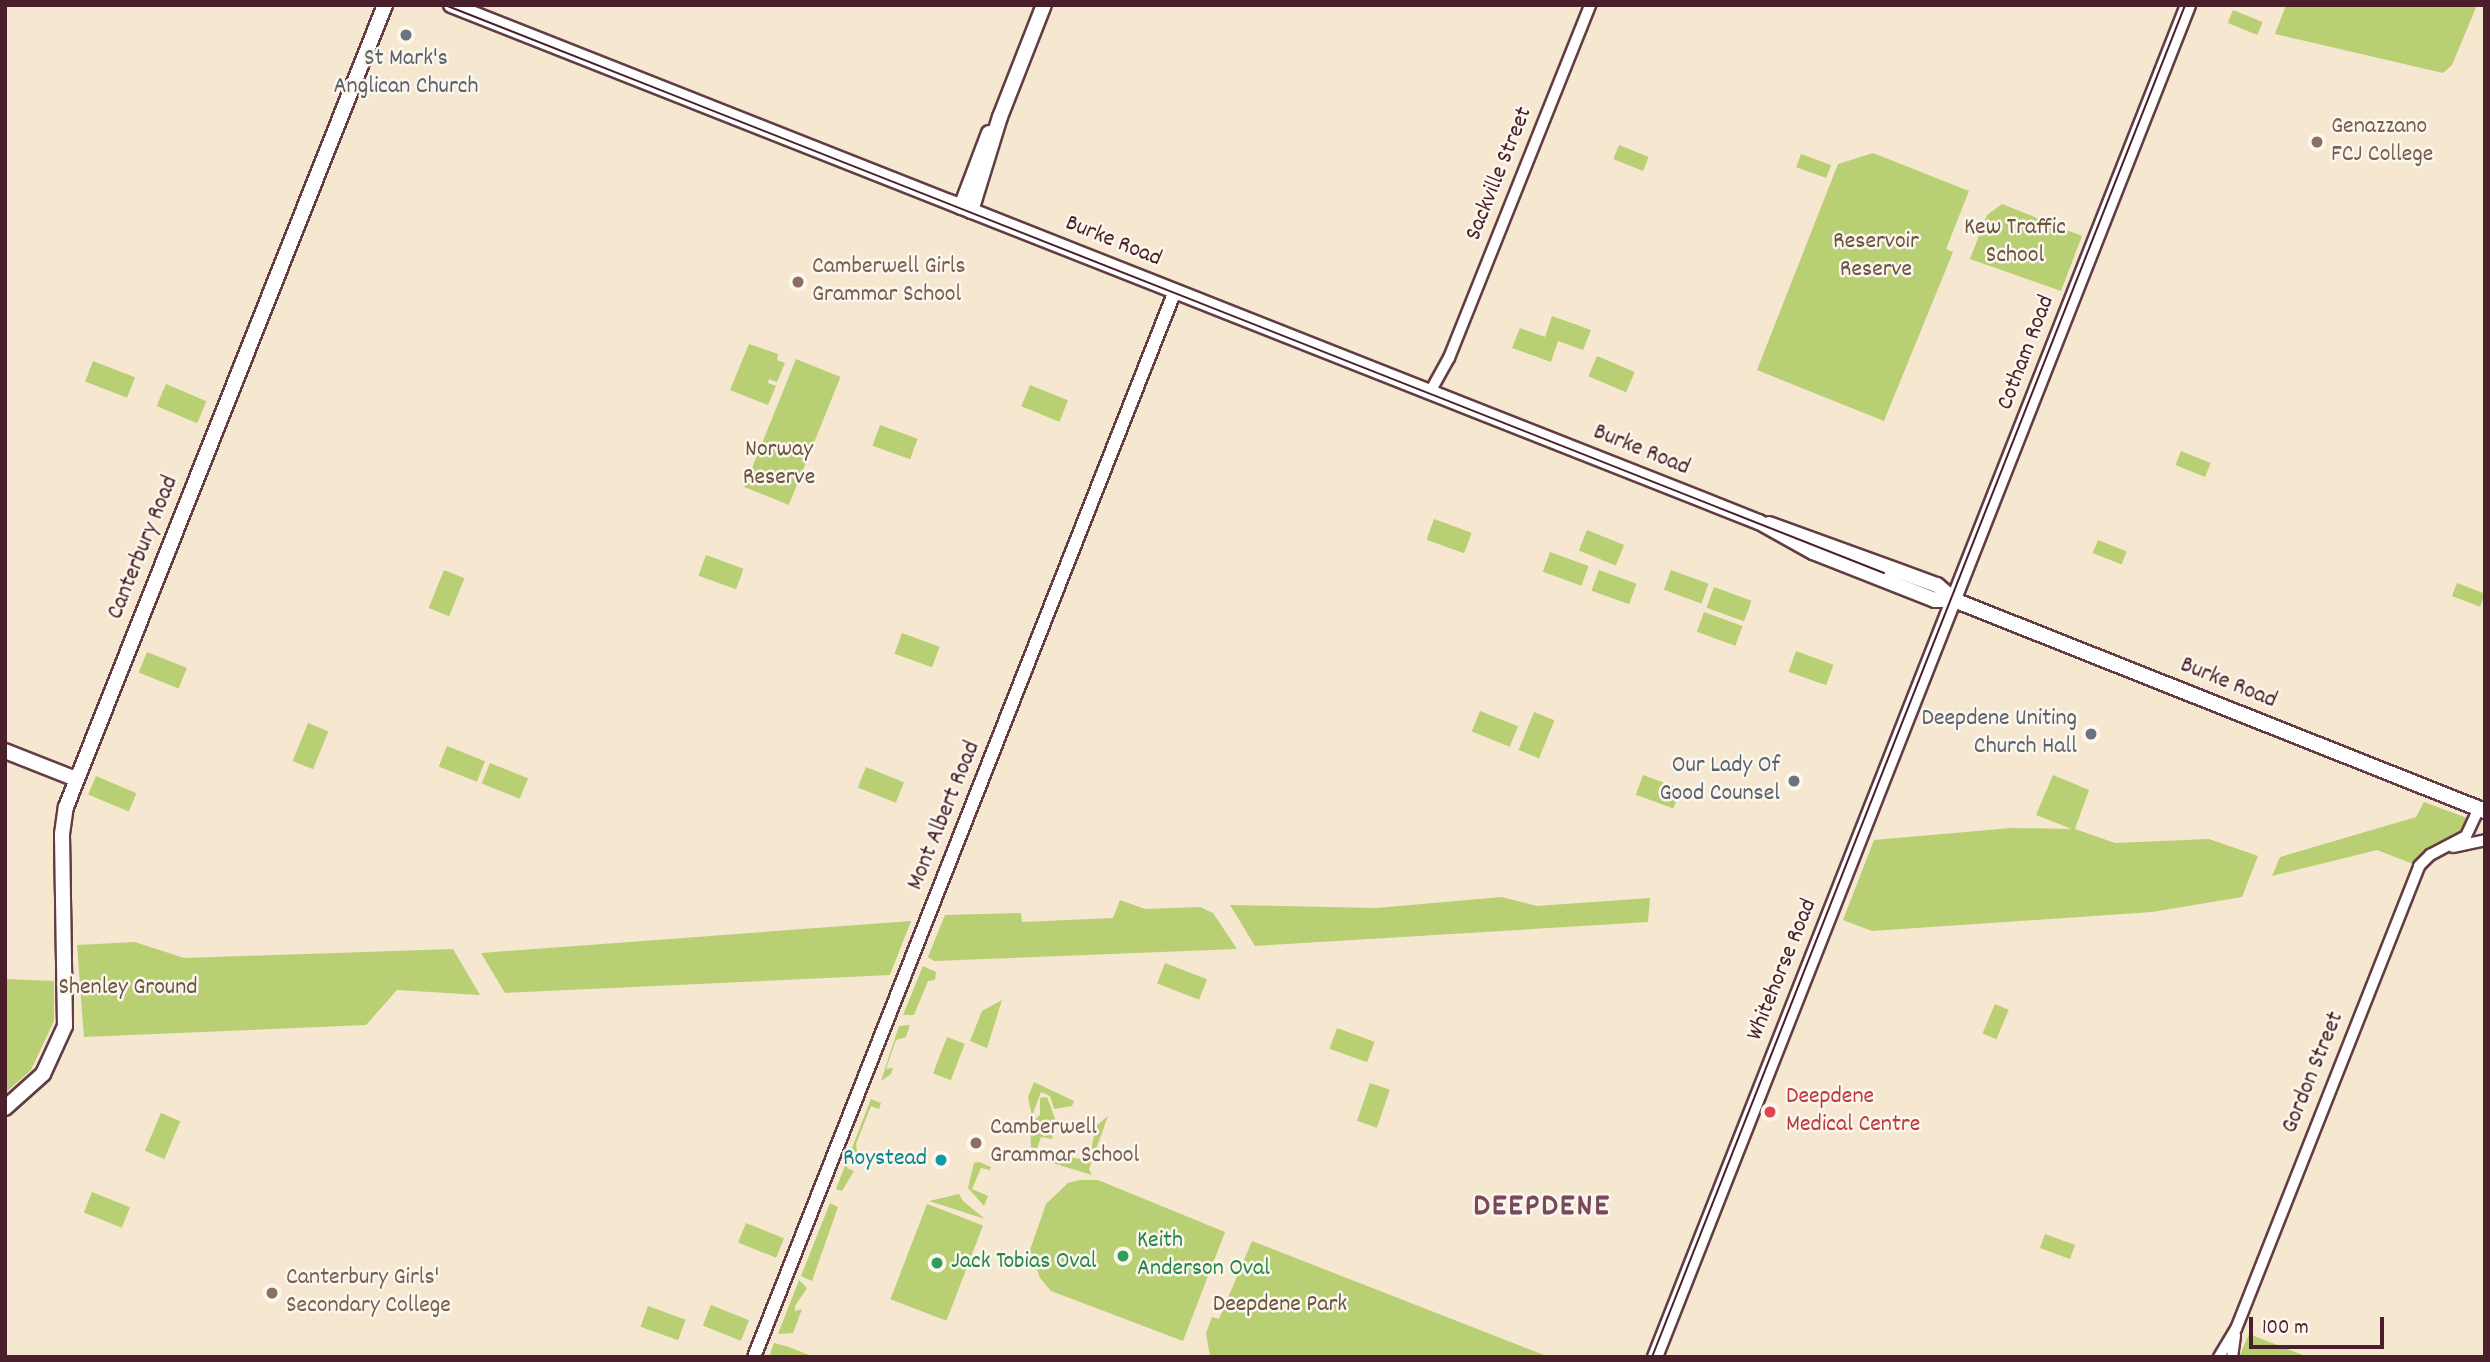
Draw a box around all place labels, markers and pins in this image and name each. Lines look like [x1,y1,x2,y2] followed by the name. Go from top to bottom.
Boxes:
[398,27,414,43] marker: St Mark's Anglican Church
[333,46,479,102] place label: St Mark's Anglican Church
[2331,114,2433,170] place label: Genazzano FCJ College
[2309,134,2325,150] marker: Genazzano FCJ College
[812,254,966,310] place label: Camberwell Girls Grammar School
[790,274,806,290] marker: Camberwell Girls Grammar School
[1922,706,2077,762] place label: Deepdene Uniting Church Hall
[2083,726,2099,742] marker: Deepdene Uniting Church Hall
[1659,753,1780,809] place label: Our Lady Of Good Counsel
[1786,773,1802,789] marker: Our Lady Of Good Counsel
[1786,1084,1920,1140] place label: Deepdene Medical Centre
[1760,1102,1780,1122] marker: Deepdene Medical Centre
[990,1115,1139,1171] place label: Camberwell Grammar School
[968,1135,984,1151] marker: Camberwell Grammar School
[843,1146,927,1174] place label: Roystead
[933,1152,949,1168] marker: Roystead
[1137,1228,1270,1284] place label: Keith Anderson Oval
[1115,1248,1131,1264] marker: Keith Anderson Oval
[951,1249,1096,1277] place label: Jack Tobias Oval
[929,1255,945,1271] marker: Jack Tobias Oval
[286,1265,451,1321] place label: Canterbury Girls' Secondary College
[264,1285,280,1301] marker: Canterbury Girls' Secondary College

